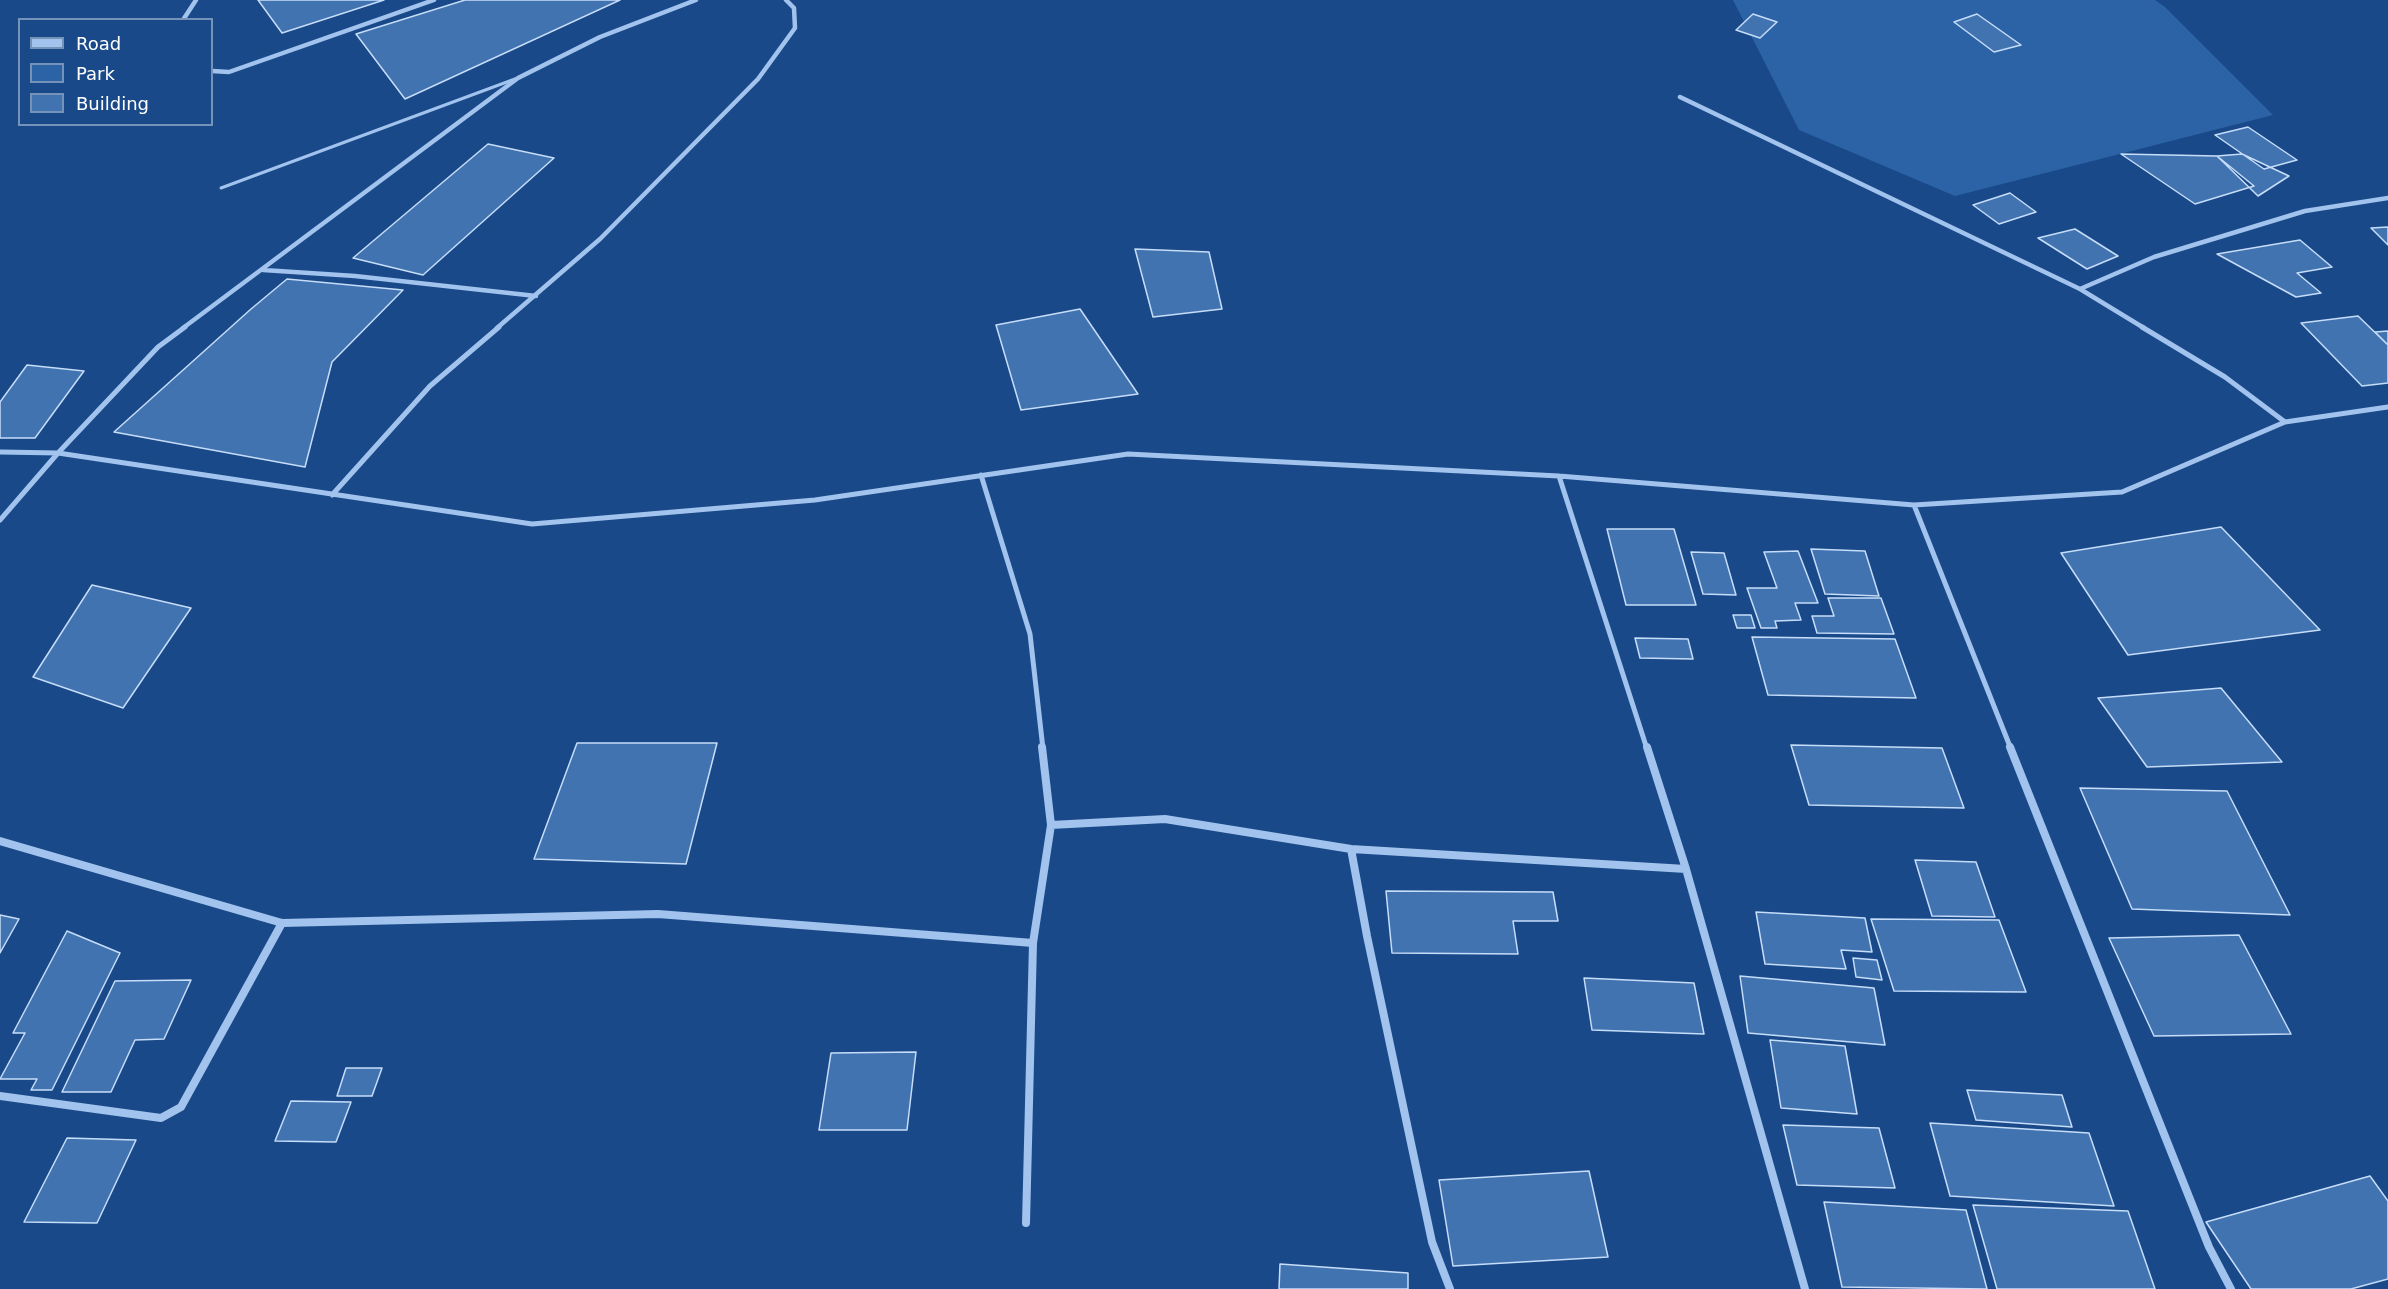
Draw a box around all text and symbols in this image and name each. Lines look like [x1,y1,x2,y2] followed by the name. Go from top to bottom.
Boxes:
[18,18,213,126] legend
[76,33,121,54] text: Road
[76,63,115,84] text: Park
[76,93,149,114] text: Building

